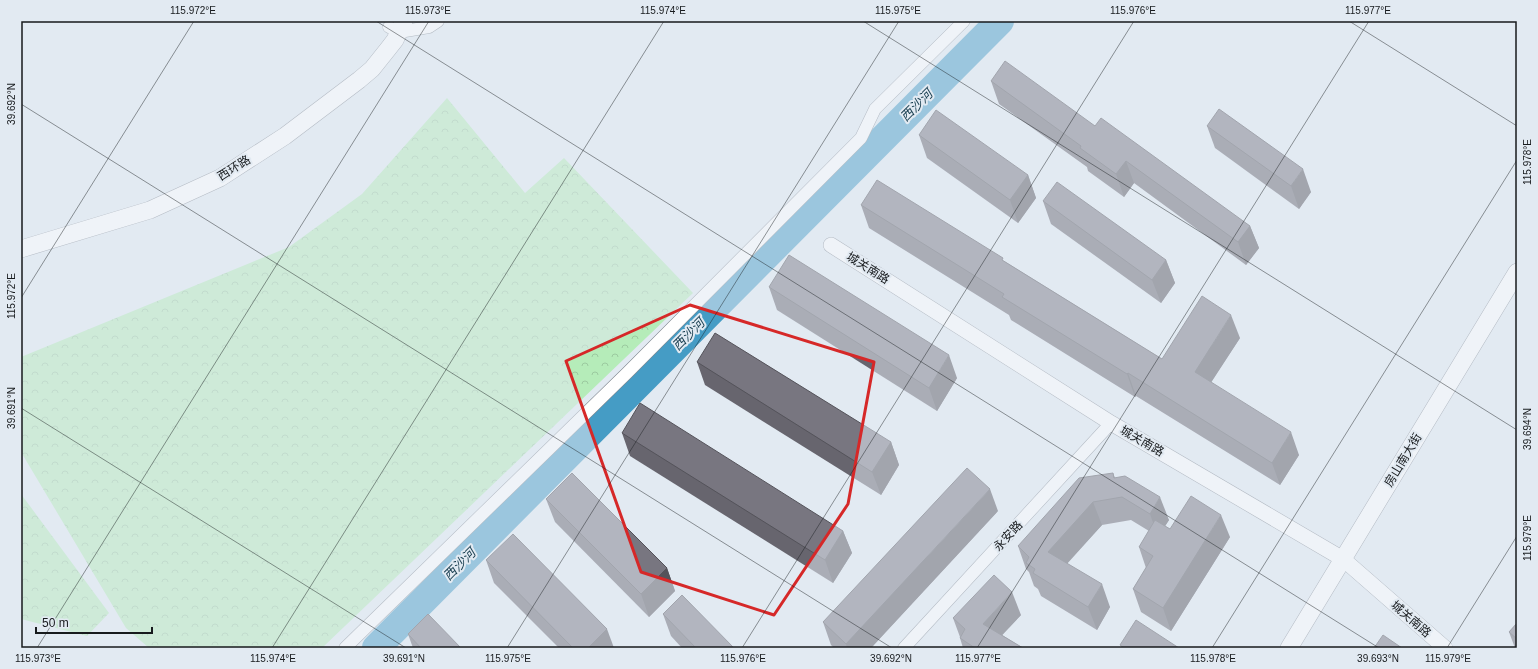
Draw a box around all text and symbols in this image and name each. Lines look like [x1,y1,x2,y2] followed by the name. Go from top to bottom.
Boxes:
[170,5,216,16] text: 115.972°E
[405,5,451,16] text: 115.973°E
[640,5,686,16] text: 115.974°E
[875,5,921,16] text: 115.975°E
[1110,5,1156,16] text: 115.976°E
[1345,5,1391,16] text: 115.977°E
[6,83,17,125] text: 39.692°N
[897,84,938,124] water label: 西沙河
[1522,139,1533,185] text: 115.978°E
[215,153,253,183] street label: 西环路
[844,249,892,287] street label: 城关南路
[6,273,17,319] text: 115.972°E
[669,313,710,353] water label: 西沙河
[6,387,17,429] text: 39.691°N
[1522,408,1533,450] text: 39.694°N
[1118,423,1166,459] street label: 城关南路
[1382,431,1424,489] street label: 房山南大街
[1522,515,1533,561] text: 115.979°E
[991,518,1025,554] street label: 永安路
[440,543,481,583] water label: 西沙河
[1388,598,1434,640] street label: 城关南路
[36,609,152,635] scale bar
[42,616,69,630] text: 50 m
[15,653,61,664] text: 115.973°E
[250,653,296,664] text: 115.974°E
[383,653,425,664] text: 39.691°N
[485,653,531,664] text: 115.975°E
[720,653,766,664] text: 115.976°E
[870,653,912,664] text: 39.692°N
[955,653,1001,664] text: 115.977°E
[1190,653,1236,664] text: 115.978°E
[1357,653,1399,664] text: 39.693°N
[1425,653,1471,664] text: 115.979°E

